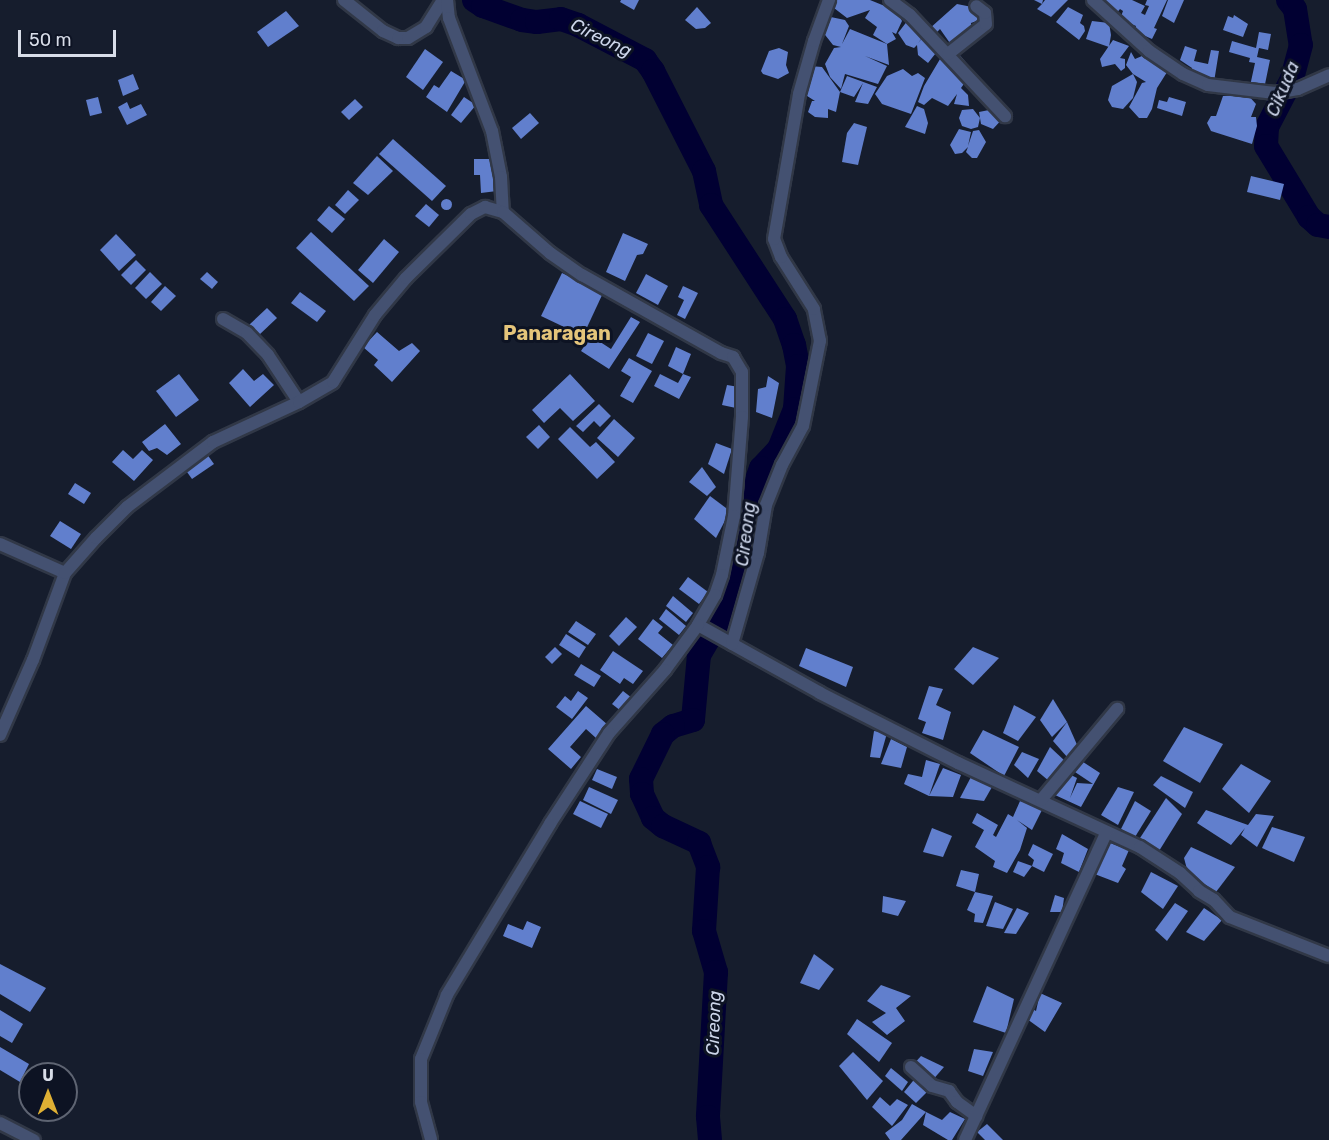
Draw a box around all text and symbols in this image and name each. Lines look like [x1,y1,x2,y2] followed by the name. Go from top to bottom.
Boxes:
[567,14,635,62] water label: Cireong
[21,18,118,56] scale bar
[29,29,72,51] text: 50 m
[1262,58,1304,120] water label: Cikuda
[503,321,611,345] district label: Panaragan
[731,500,761,568] water label: Cireong
[702,990,726,1056] water label: Cireong
[18,1062,78,1122] north arrow
[42,1066,54,1085] text: U

